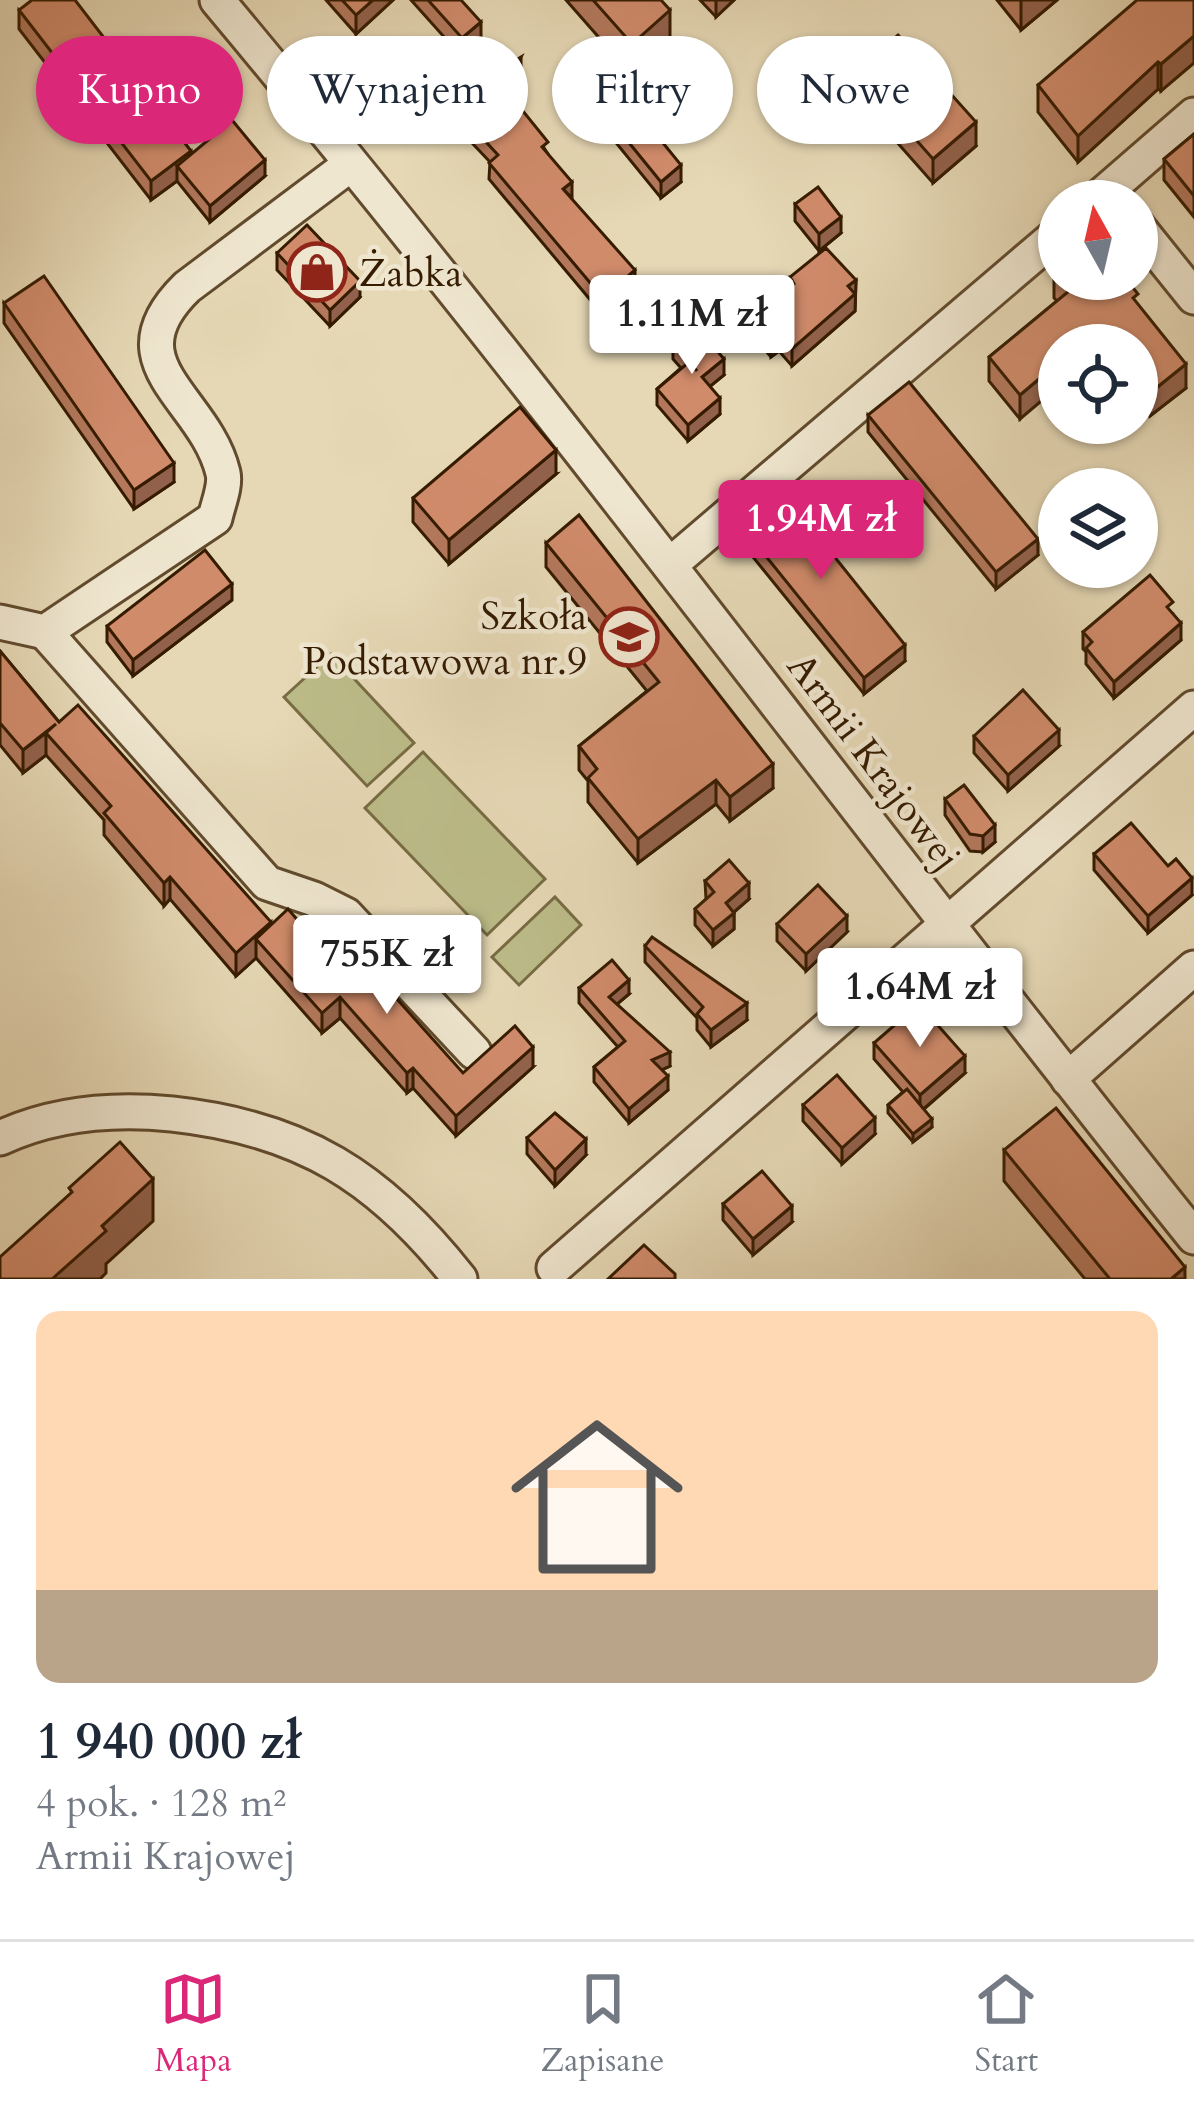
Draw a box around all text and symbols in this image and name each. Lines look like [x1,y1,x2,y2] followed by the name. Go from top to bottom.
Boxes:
[36,36,243,144] chip: Kupno
[267,36,528,144] chip: Wynajem
[552,36,733,144] chip: Filtry
[757,36,953,144] chip: Nowe
[1038,180,1158,300] north arrow
[1038,180,1158,588] map controls
[286,241,348,303] shop icon: Żabka
[359,247,462,300] place label: Żabka
[568,275,816,377] pin: 1.11M zł
[616,287,768,340] text: 1.11M zł
[1038,324,1158,444] button: locate
[1038,468,1158,588] button: layers
[697,480,945,582] pin: 1.94M zł
[745,492,897,545] text: 1.94M zł
[303,590,587,688] place label: Szkoła Podstawowa nr.9
[598,606,660,668] school or university icon: Szkoła Podstawowa nr.9
[775,642,973,881] street label: Armii Krajowej
[276,915,498,1017] pin: 755K zł
[320,927,454,980] text: 755K zł
[796,948,1044,1050] pin: 1.64M zł
[844,960,996,1013] text: 1.64M zł
[489,1389,705,1605] icon: home
[36,1707,301,1777] text: 1 940 000 zł
[36,1777,286,1830] text: 4 pok. · 128 m²
[36,1830,296,1883] text: Armii Krajowej
[155,1966,232,2083] tab: Mapa
[541,1966,664,2083] tab: Zapisane
[973,1966,1039,2083] tab: Start

